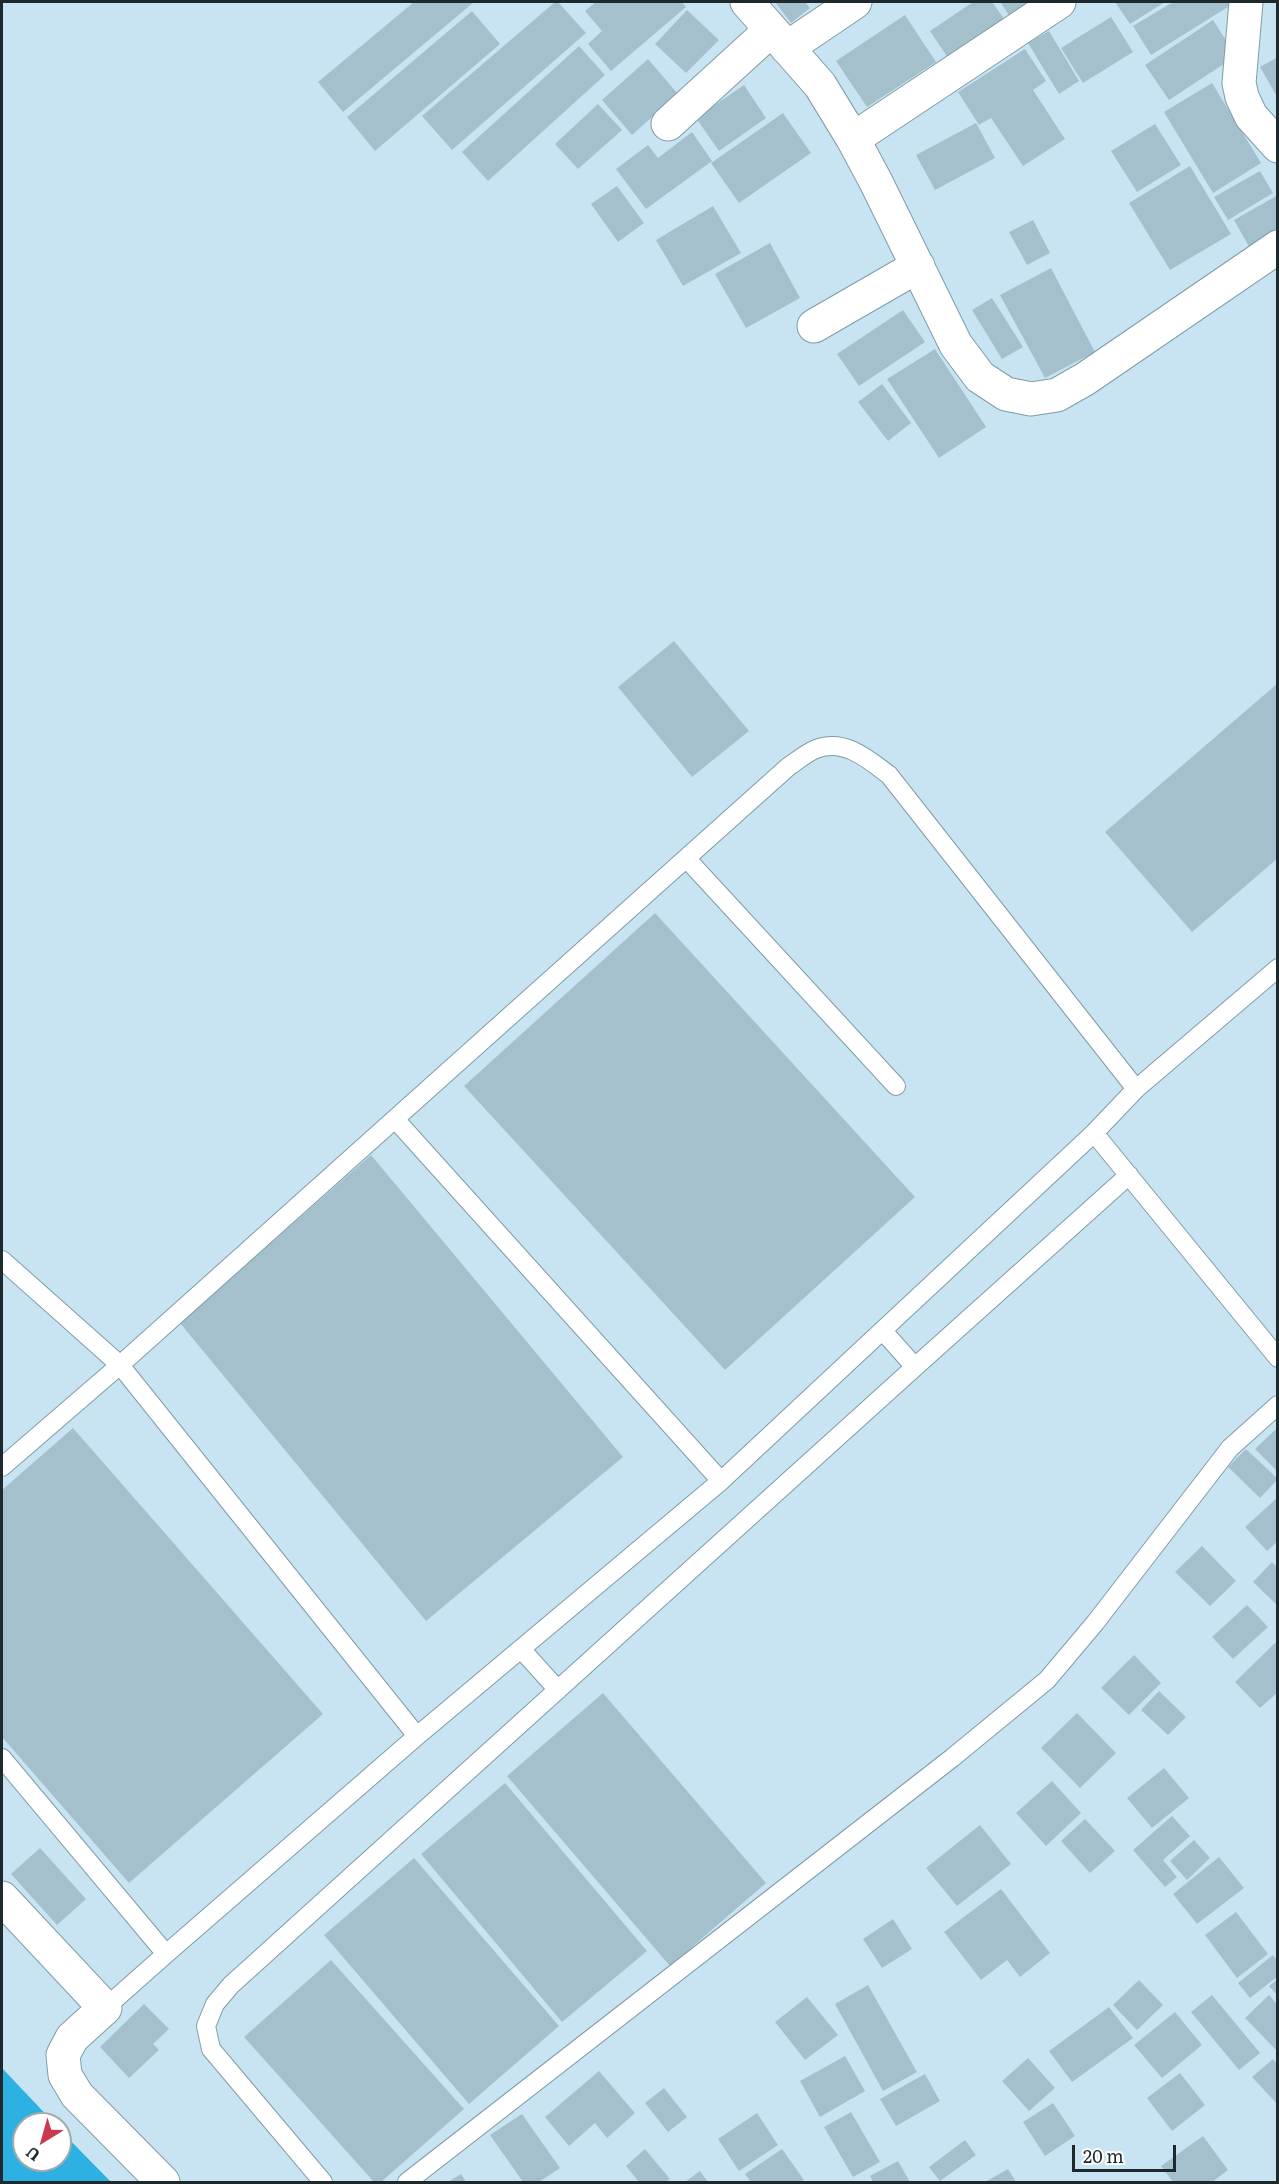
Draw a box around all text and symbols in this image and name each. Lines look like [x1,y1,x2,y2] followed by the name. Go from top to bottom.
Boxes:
[12,2112,72,2172] north arrow
[1075,2133,1178,2171] scale bar
[20,2141,45,2168] text: U
[1083,2142,1124,2169] text: 20 m

